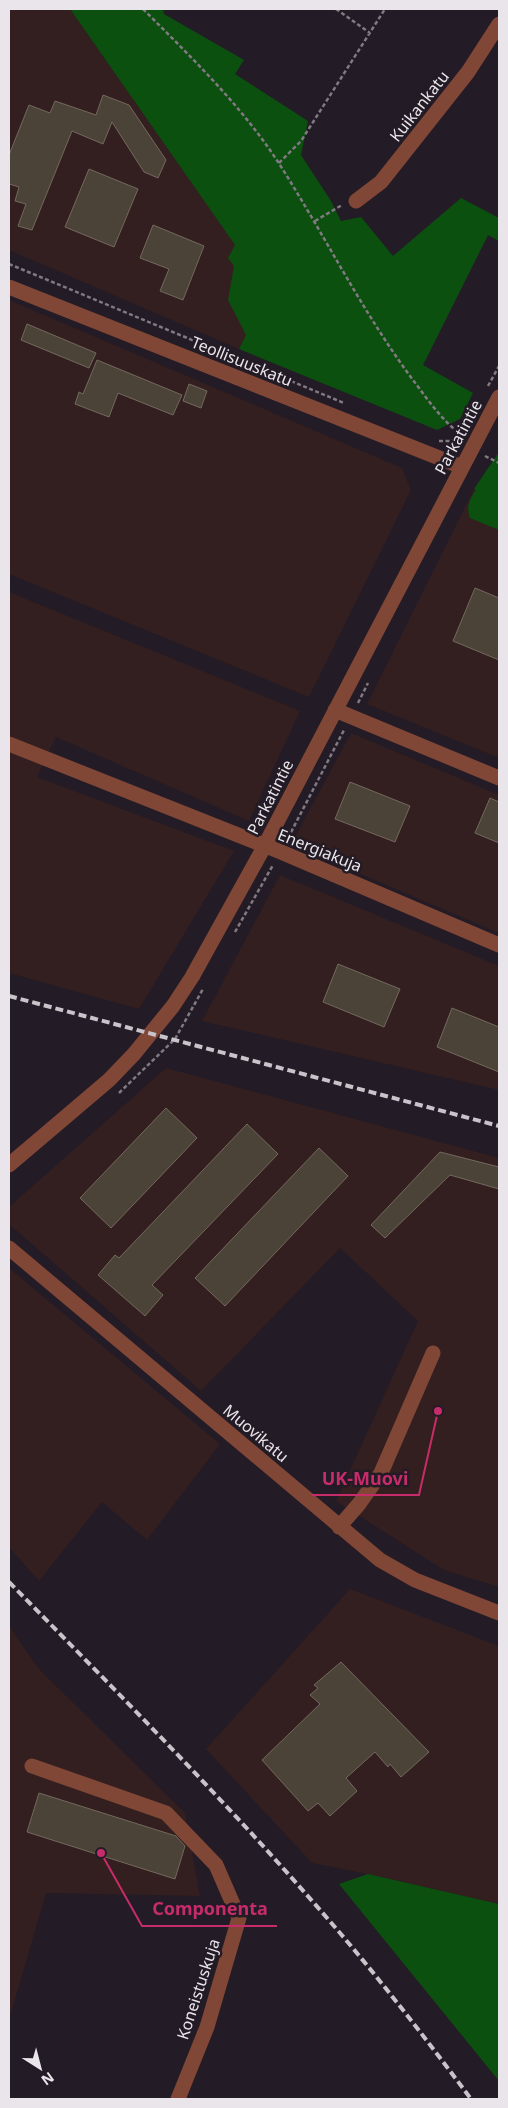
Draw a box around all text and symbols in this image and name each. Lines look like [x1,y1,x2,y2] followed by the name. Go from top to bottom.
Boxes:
[384,66,454,146] street label: Kuikankatu
[188,331,296,391] street label: Teollisuuskatu
[429,396,487,478] street label: Parkatintie
[242,756,298,838] street label: Parkatintie
[275,823,365,877] street label: Energiakuja
[219,1399,293,1467] street label: Muovikatu
[312,1462,419,1495] callout: UK-Muovi
[322,1466,408,1490] text: UK-Muovi
[142,1893,277,1926] callout: Componenta
[152,1896,268,1920] text: Componenta
[171,1936,225,2042] street label: Koneistuskuja
[15,2043,65,2093] north arrow
[38,2068,58,2090] text: N

